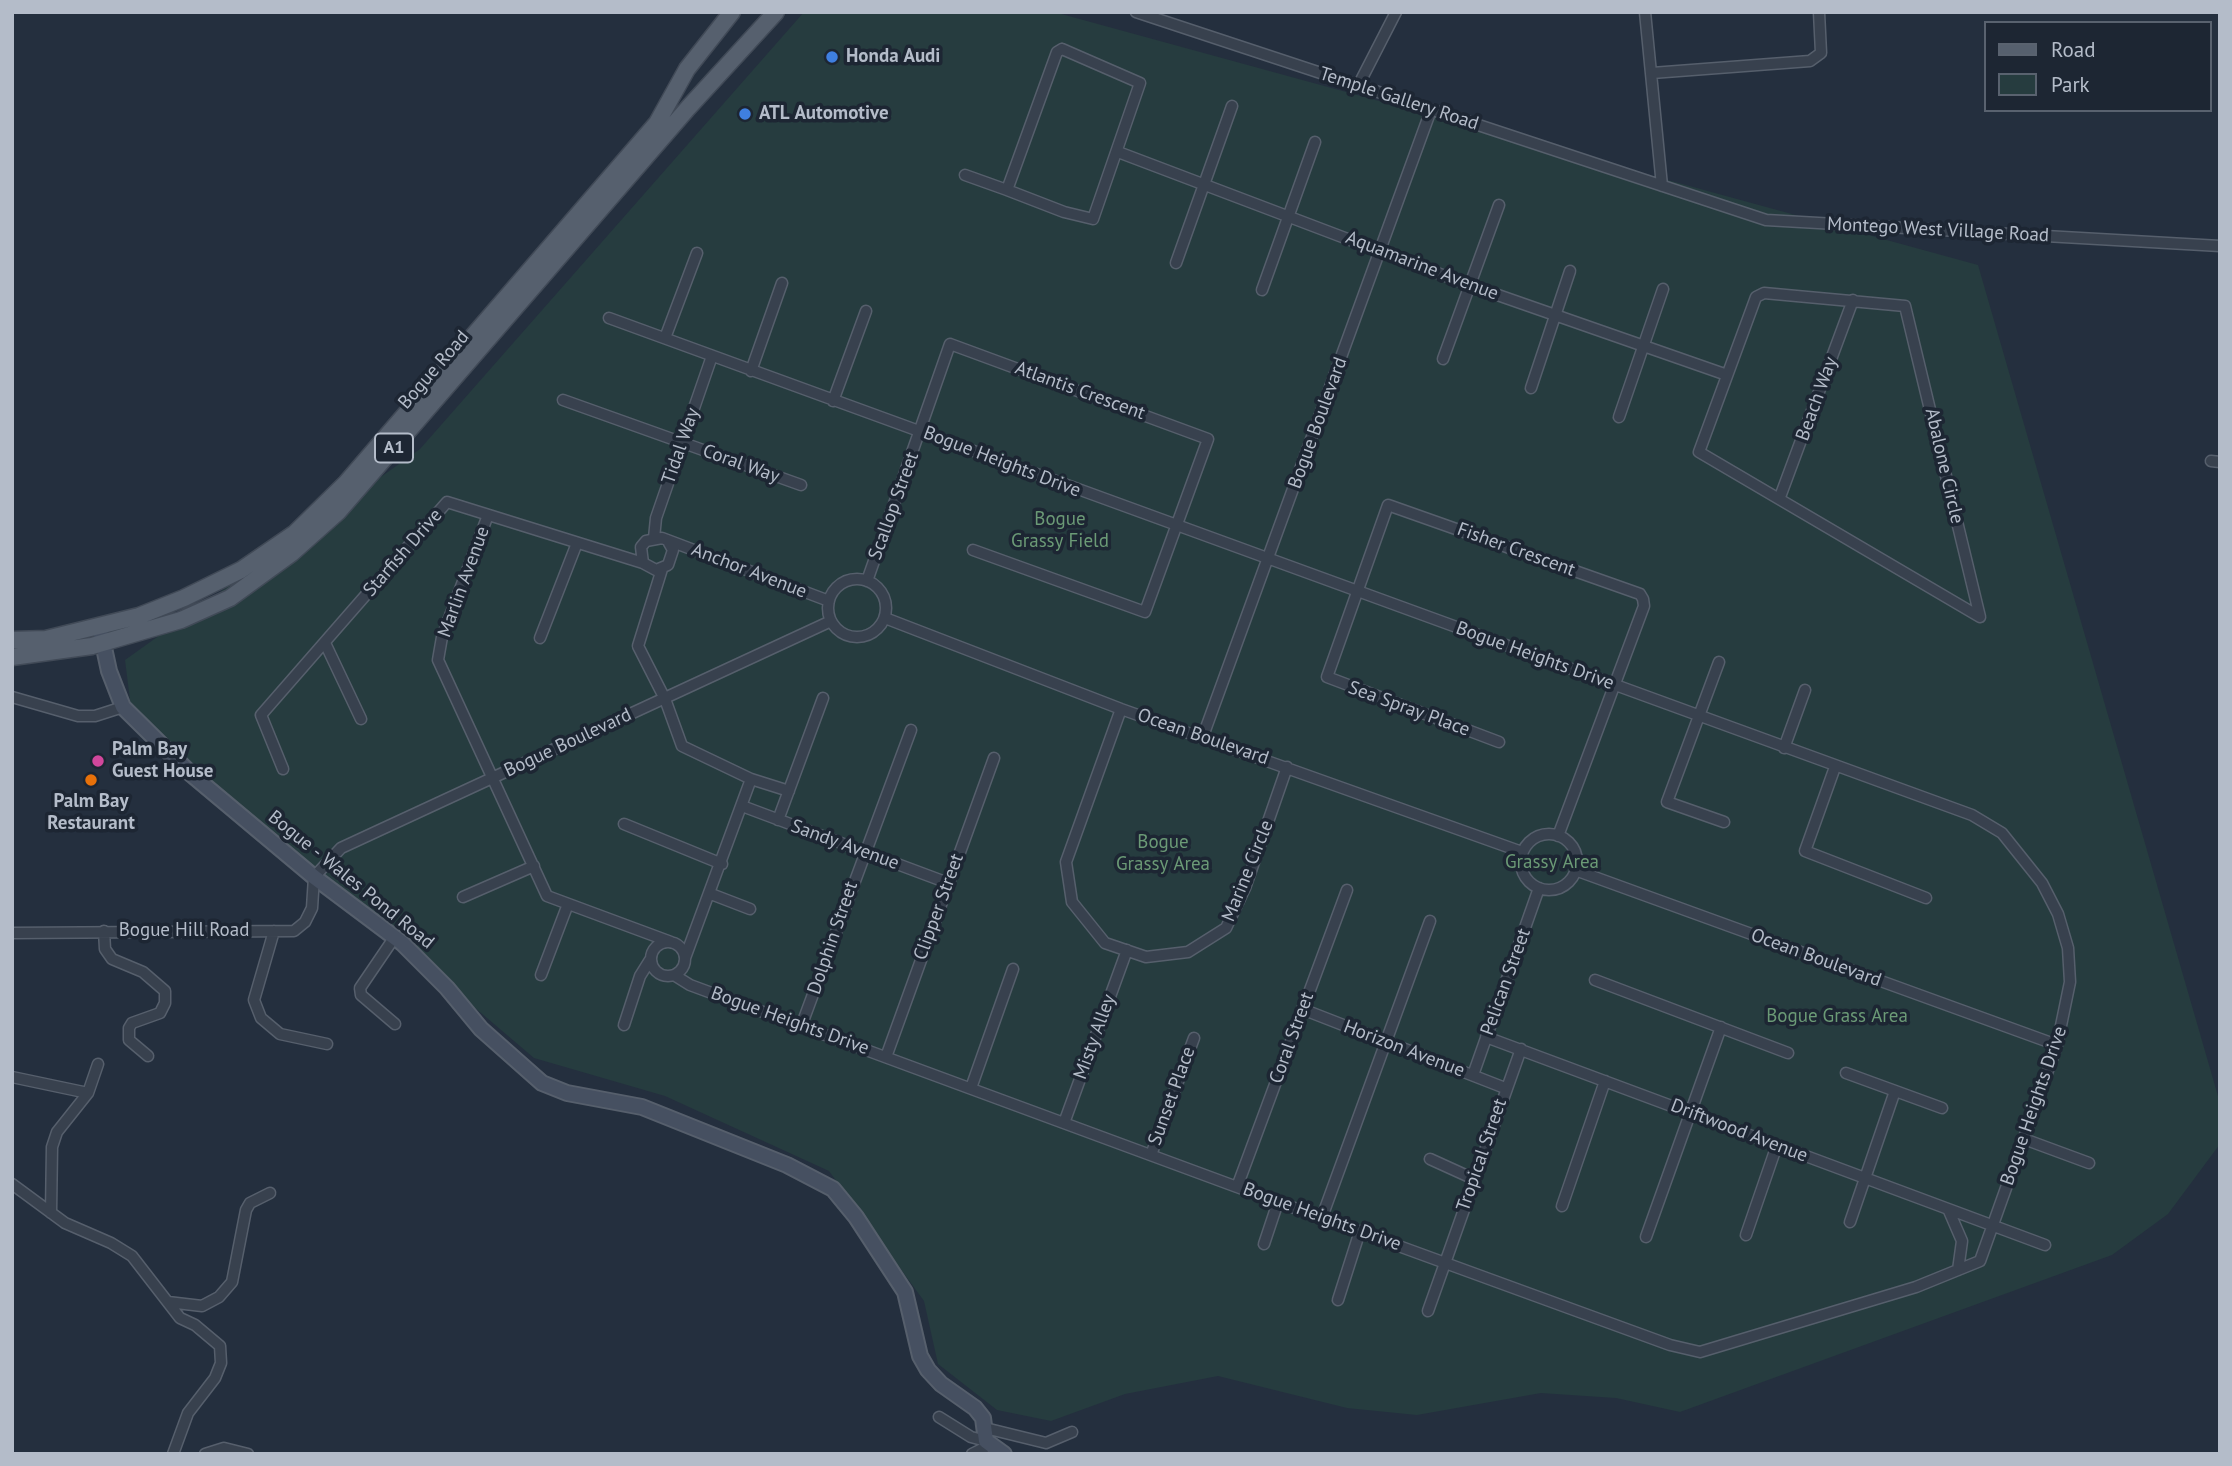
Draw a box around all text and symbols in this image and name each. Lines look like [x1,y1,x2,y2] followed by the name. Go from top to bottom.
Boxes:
[1983,21,2211,112] legend
[2051,36,2095,63] text: Road
[846,46,940,68] place label: Honda Audi
[824,49,840,65] marker: Honda Audi
[1316,62,1482,136] street label: Temple Gallery Road
[2051,71,2090,98] text: Park
[759,103,889,125] place label: ATL Automotive
[737,106,753,122] marker: ATL Automotive
[1826,213,2050,247] street label: Montego West Village Road
[1342,226,1502,306] street label: Aquamarine Avenue
[394,326,474,414] street label: Bogue Road
[1284,354,1352,492] street label: Bogue Boulevard
[1791,354,1843,444] street label: Beach Way
[1012,357,1148,425] street label: Atlantis Crescent
[657,405,705,487] street label: Tidal Way
[1920,406,1968,526] street label: Abalone Circle
[920,421,1084,503] street label: Bogue Heights Drive
[375,434,413,462] road number: A1
[699,440,783,488] street label: Coral Way
[864,449,924,563] street label: Scallop Street
[359,504,447,602] street label: Starfish Drive
[1011,509,1109,553] park label: Bogue Grassy Field
[1454,518,1578,582] street label: Fisher Crescent
[433,523,495,641] street label: Marlin Avenue
[688,539,810,603] street label: Anchor Avenue
[1453,617,1617,695] street label: Bogue Heights Drive
[1345,676,1473,742] street label: Sea Spray Place
[501,704,635,782] street label: Bogue Boulevard
[1134,704,1272,770] street label: Ocean Boulevard
[112,739,213,783] place label: Palm Bay Guest House
[90,753,106,769] marker: Palm Bay Guest House
[83,772,99,788] marker: Palm Bay Restaurant
[47,791,135,835] place label: Palm Bay Restaurant
[263,806,439,954] street label: Bogue - Wales Pond Road
[788,815,902,875] street label: Sandy Avenue
[1217,817,1279,925] street label: Marine Circle
[1116,832,1210,876] park label: Bogue Grassy Area
[909,851,969,963] street label: Clipper Street
[1505,852,1599,874] park label: Grassy Area
[803,879,863,997] street label: Dolphin Street
[119,920,249,942] street label: Bogue Hill Road
[1748,924,1884,992] street label: Ocean Boulevard
[1476,925,1536,1039] street label: Pelican Street
[708,982,872,1060] street label: Bogue Heights Drive
[1265,989,1319,1087] street label: Coral Street
[1069,991,1121,1083] street label: Misty Alley
[1766,1006,1908,1028] park label: Bogue Grass Area
[1340,1015,1468,1083] street label: Horizon Avenue
[1996,1024,2072,1188] street label: Bogue Heights Drive
[1144,1044,1200,1148] street label: Sunset Place
[1667,1094,1811,1168] street label: Driftwood Avenue
[1452,1096,1512,1214] street label: Tropical Street
[1240,1178,1404,1256] street label: Bogue Heights Drive

